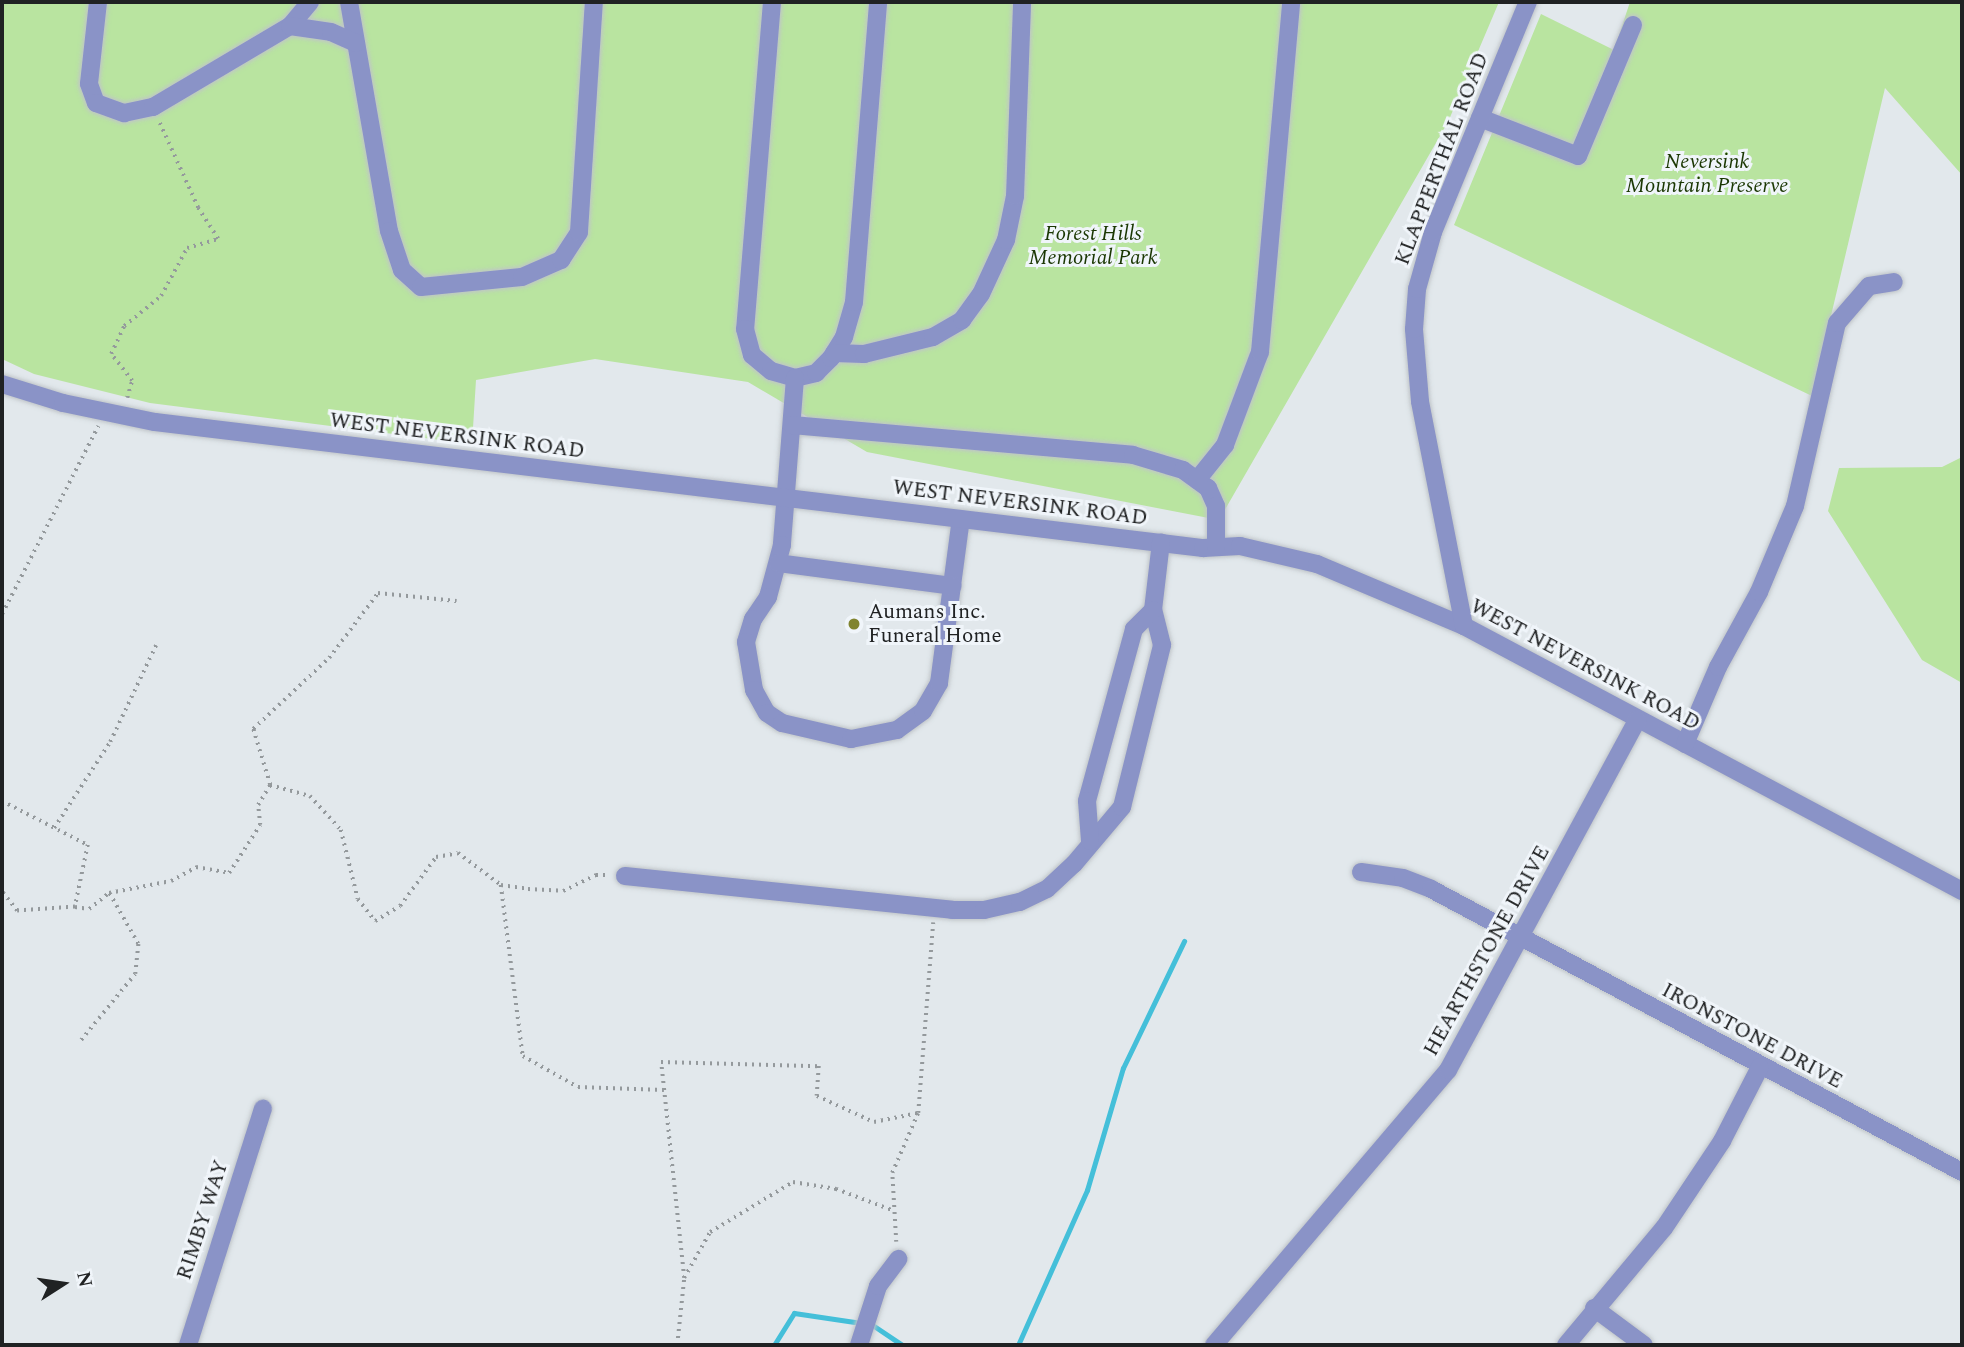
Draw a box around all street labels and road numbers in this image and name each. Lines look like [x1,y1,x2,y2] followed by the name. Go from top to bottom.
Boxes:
[1390,49,1494,269] street label: KLAPPERTHAL ROAD
[328,408,586,464] street label: WEST NEVERSINK ROAD
[891,475,1149,531] street label: WEST NEVERSINK ROAD
[1466,594,1704,736] street label: WEST NEVERSINK ROAD
[1419,841,1555,1061] street label: HEARTHSTONE DRIVE
[1657,978,1847,1094] street label: IRONSTONE DRIVE
[172,1157,234,1283] street label: RIMBY WAY

